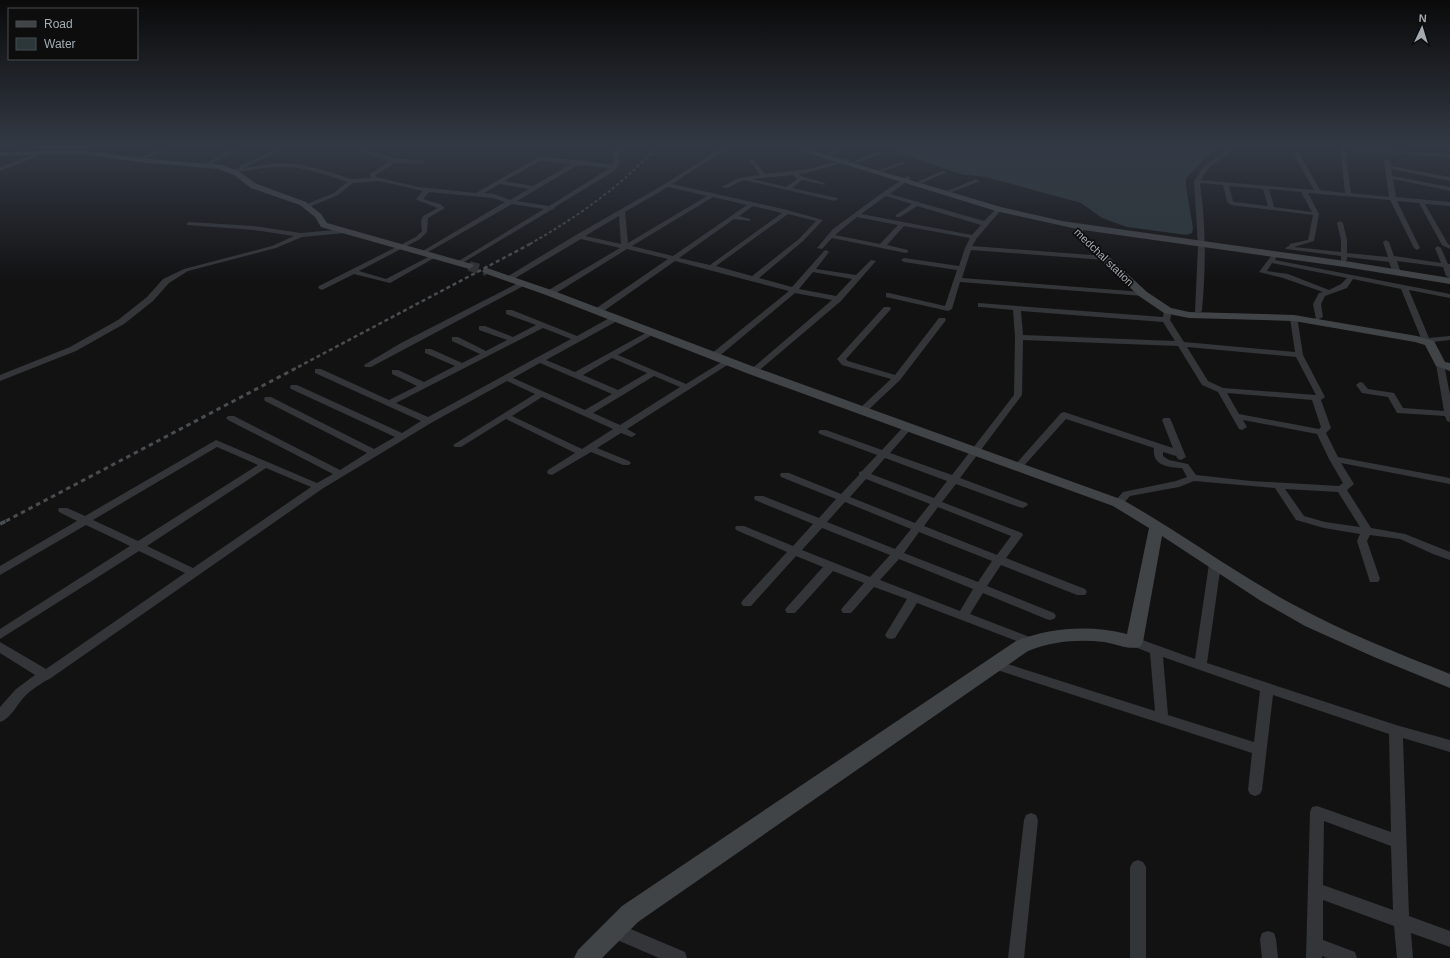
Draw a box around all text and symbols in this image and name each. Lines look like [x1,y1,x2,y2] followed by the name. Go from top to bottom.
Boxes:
[8,8,138,60] legend
[1402,8,1442,48] north arrow
[1418,12,1427,24] text: N
[44,17,73,31] text: Road
[44,37,76,51] text: Water
[1072,226,1136,288] street label: medchal station

